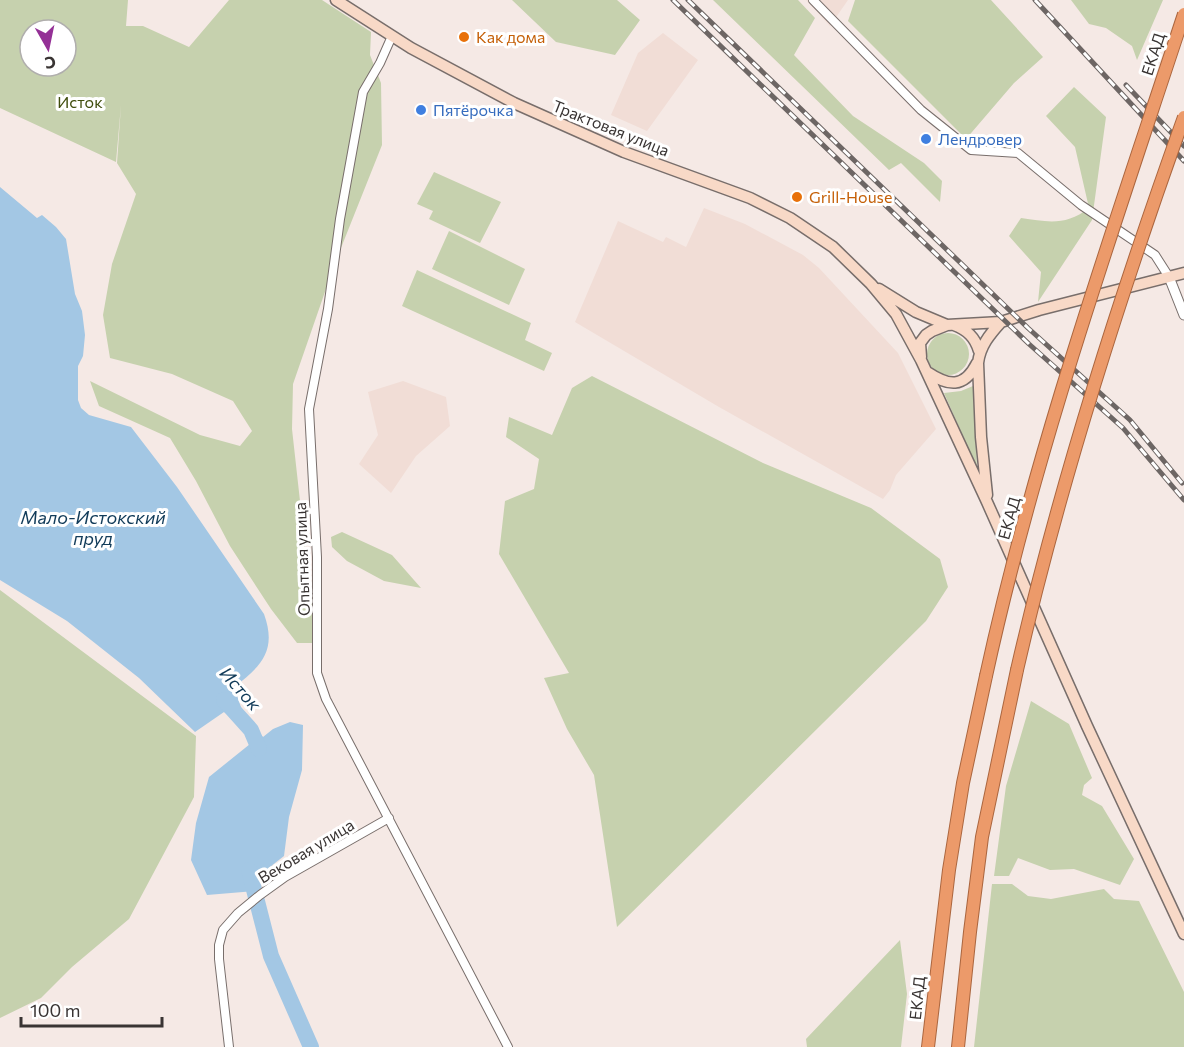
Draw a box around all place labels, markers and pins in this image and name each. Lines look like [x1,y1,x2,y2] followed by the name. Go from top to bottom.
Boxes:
[476,27,545,46] place label: Как дома
[457,30,471,44] marker: Как дома
[433,100,513,119] place label: Пятёрочка
[414,103,428,117] marker: Пятёрочка
[938,129,1022,148] place label: Лендровер
[919,132,933,146] marker: Лендровер
[809,187,892,206] place label: Grill-House
[790,190,804,204] marker: Grill-House

